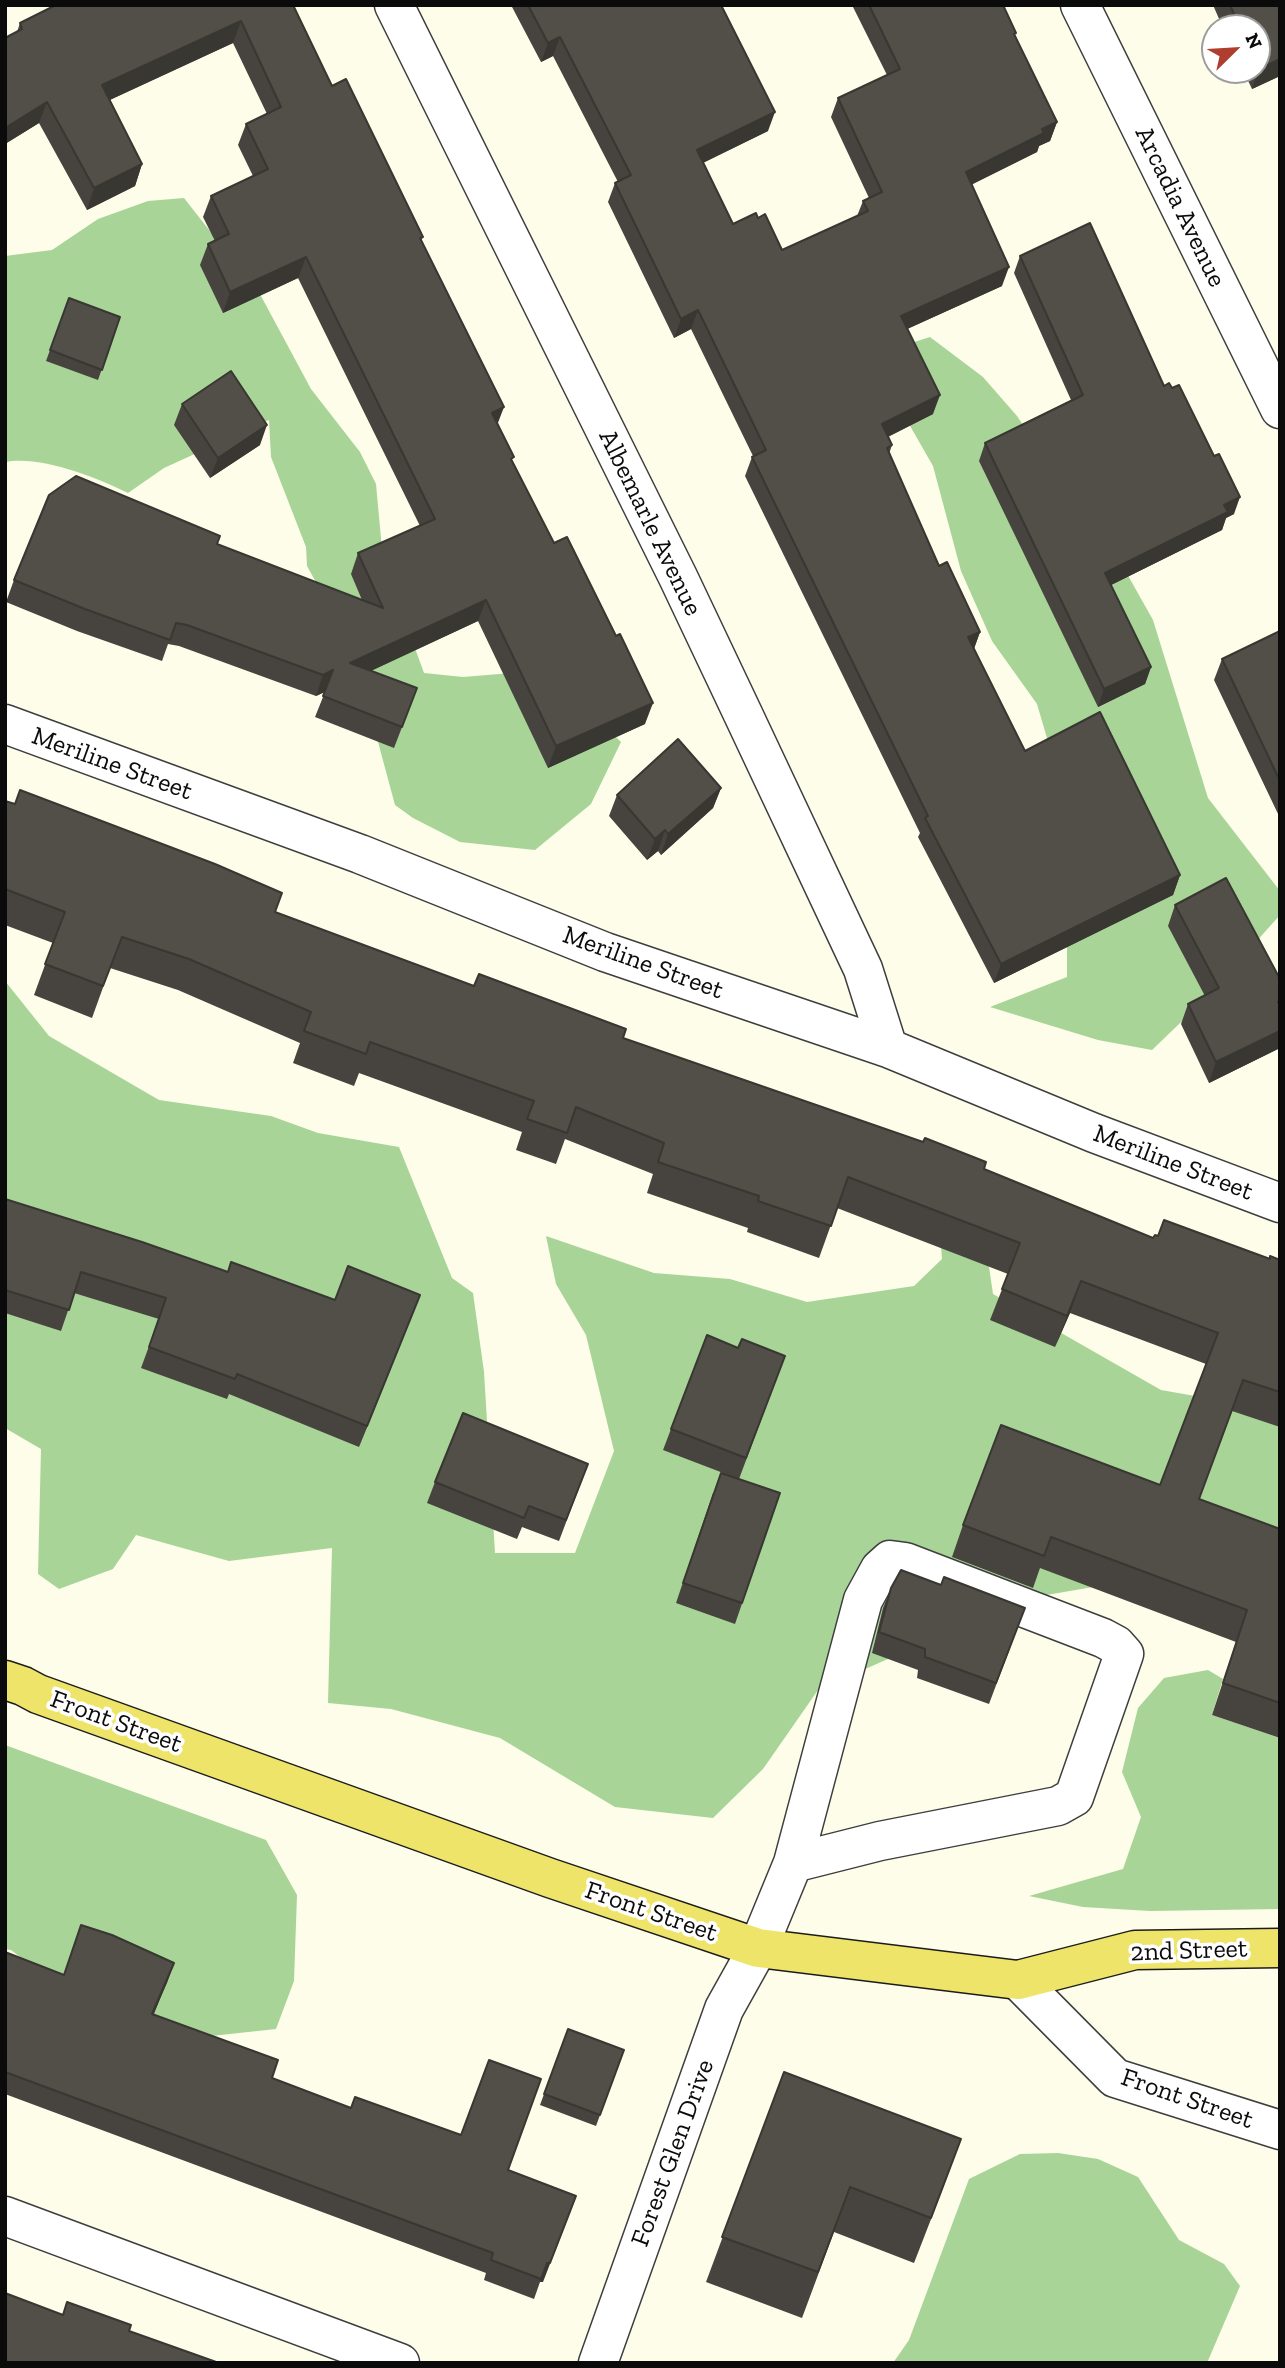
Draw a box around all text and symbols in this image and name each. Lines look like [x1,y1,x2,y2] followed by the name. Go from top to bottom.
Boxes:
[1201,14,1271,84] north arrow
[1240,30,1267,52] text: N
[1128,122,1232,292] street label: Arcadia Avenue
[591,425,709,621] street label: Albemarle Avenue
[28,721,196,807] street label: Meriline Street
[559,920,727,1006] street label: Meriline Street
[1089,1118,1257,1208] street label: Meriline Street
[46,1684,186,1760] street label: Front Street
[581,1875,721,1949] street label: Front Street
[1130,1933,1248,1969] street label: 2nd Street
[625,2055,721,2251] street label: Forest Glen Drive
[1117,2062,1257,2136] street label: Front Street

